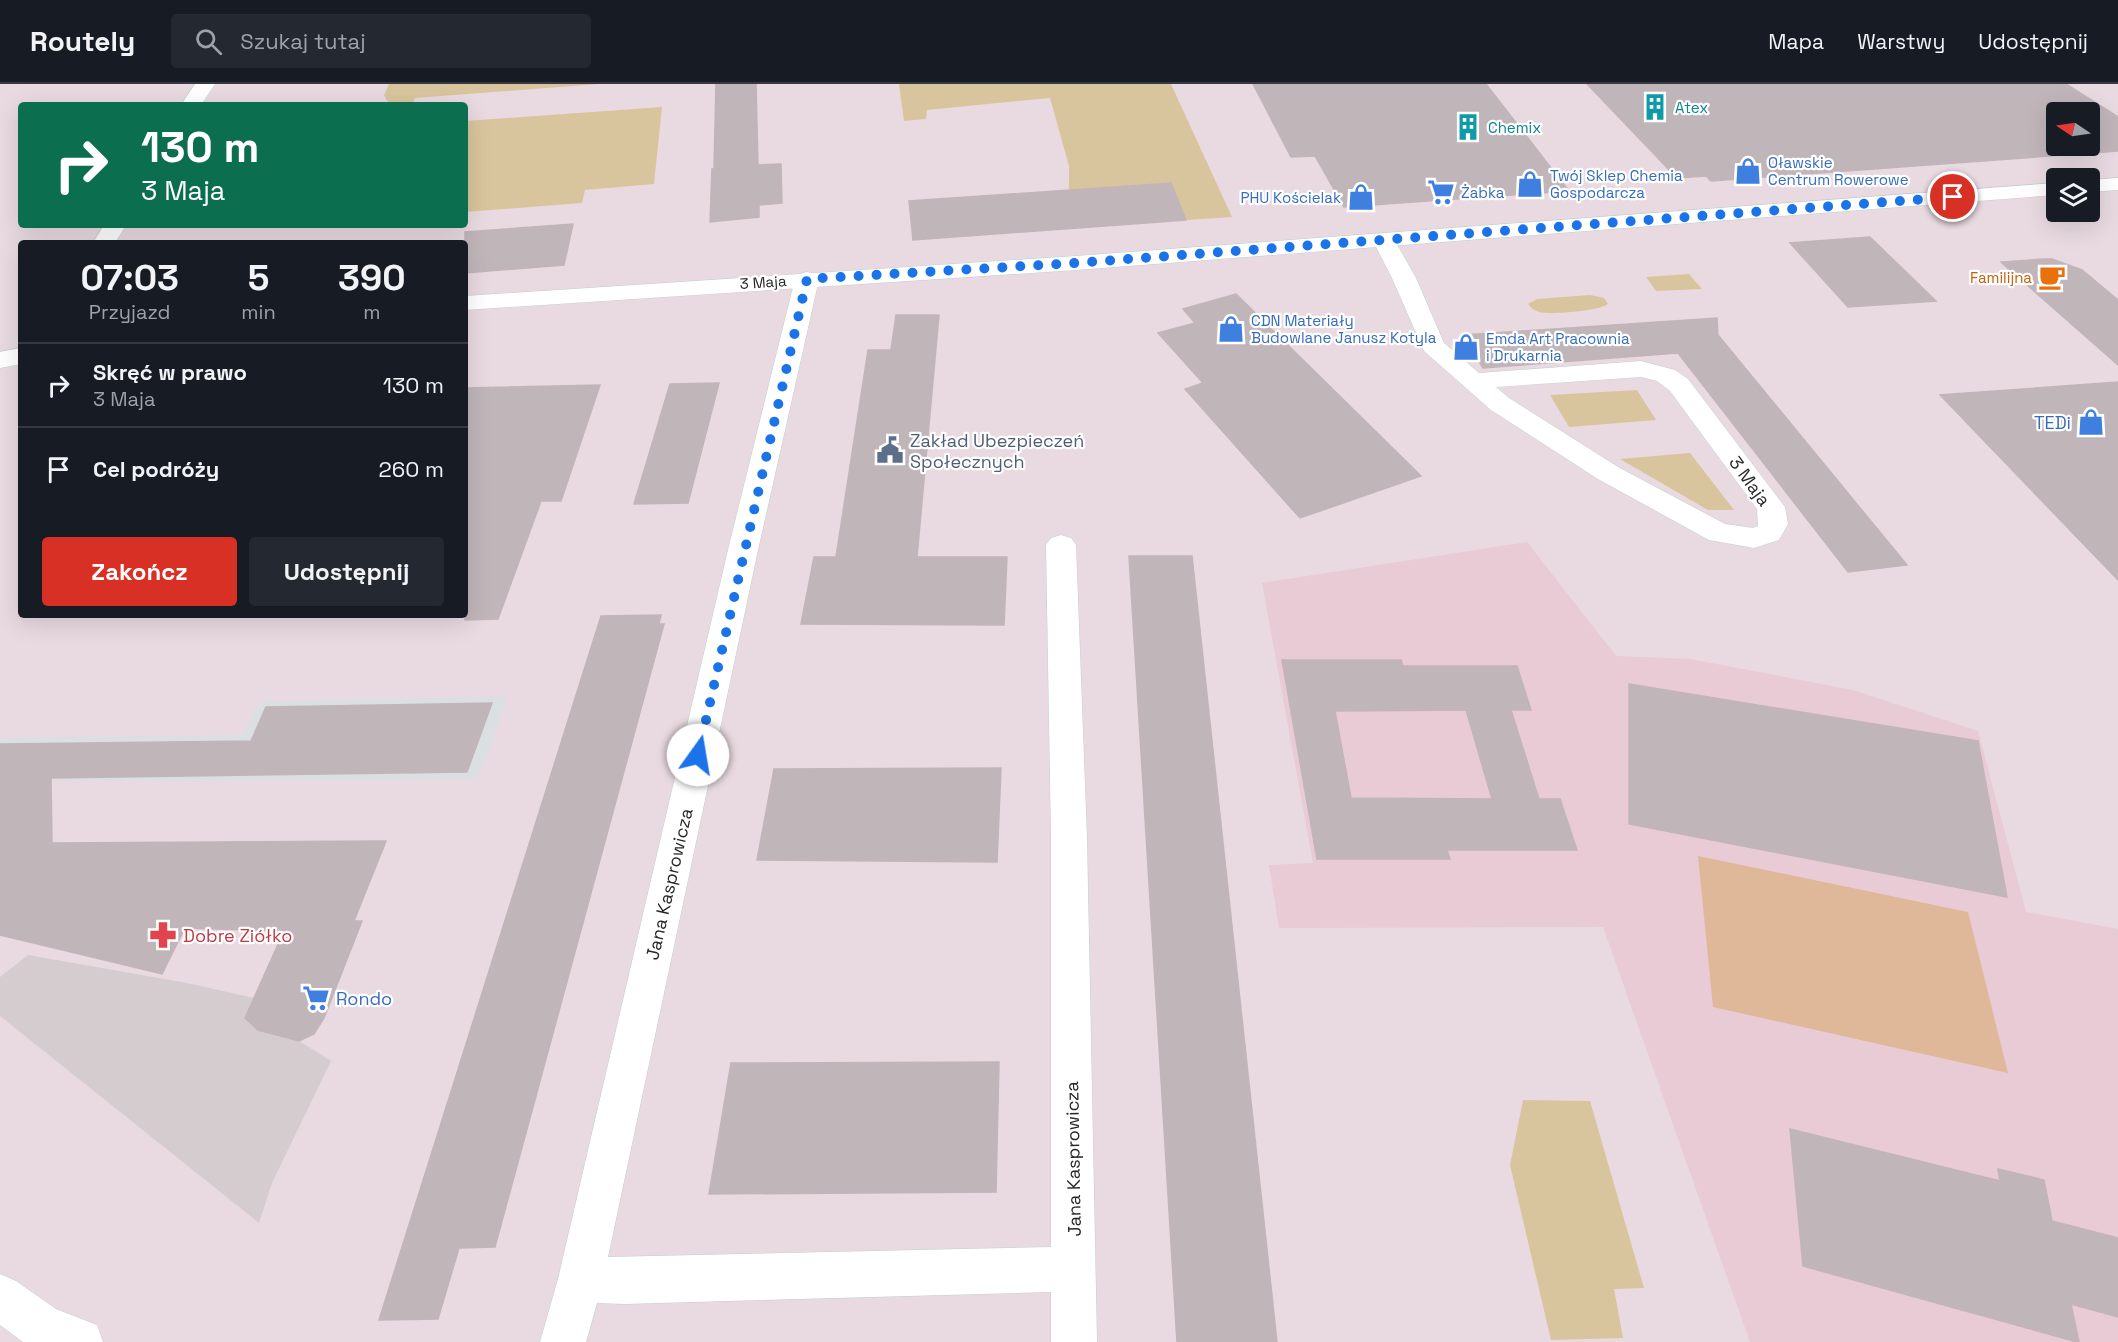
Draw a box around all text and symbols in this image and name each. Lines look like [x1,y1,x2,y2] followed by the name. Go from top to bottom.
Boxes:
[171,14,591,68] search box
[30,23,135,59] text: Routely
[192,25,225,58] icon: search
[240,27,366,55] text: Szukaj tutaj
[1768,28,1824,55] text: Mapa
[1857,28,1945,55] text: Warstwy
[1978,28,2088,55] text: Udostępnij
[1640,92,1670,122] building icon: Atex
[1675,98,1708,117] place label: Atex
[2046,102,2100,156] north arrow
[2046,102,2100,222] map controls
[1453,112,1483,142] building icon: Chemix
[1488,118,1541,137] place label: Chemix
[141,121,259,174] text: 130 m
[42,126,120,204] icon: right
[1768,153,1909,189] place label: Oławskie Centrum Rowerowe
[1733,156,1763,186] shop icon: Oławskie Centrum Rowerowe
[1550,166,1683,202] place label: Twój Sklep Chemia Gospodarcza
[2046,168,2100,222] button: layers
[1515,169,1545,199] shop icon: Twój Sklep Chemia Gospodarcza
[1927,171,1978,222] pin
[141,173,225,208] text: 3 Maja
[1426,177,1456,207] supermarket icon: Żabka
[1936,180,1969,213] icon: arrive
[1346,182,1376,212] shop icon: PHU Kościelak
[1461,183,1505,202] place label: Żabka
[1240,188,1341,207] place label: PHU Kościelak
[80,255,179,301] text: 07:03
[248,255,269,301] text: 5
[338,255,406,301] text: 390
[2037,262,2067,292] cafe icon: Familijna
[1970,268,2032,287] place label: Familijna
[739,271,787,293] street label: 3 Maja
[89,299,170,325] text: Przyjazd
[241,299,276,325] text: min
[363,299,380,325] text: m
[1251,311,1437,347] place label: CDN Materiały Budowlane Janusz Kotyla
[1216,314,1246,344] shop icon: CDN Materiały Budowlane Janusz Kotyla
[1486,329,1630,365] place label: Emda Art Pracownia i Drukarnia
[1451,332,1481,362] shop icon: Emda Art Pracownia i Drukarnia
[93,358,247,386] text: Skręć w prawo
[42,369,75,402] icon: right
[383,371,444,399] text: 130 m
[93,386,155,412] text: 3 Maja
[2076,407,2106,437] shop icon: TEDi
[2034,411,2071,434] place label: TEDi
[910,429,1084,473] place label: Zakład Ubezpieczeń Społecznych
[875,435,905,465] public building icon: Zakład Ubezpieczeń Społecznych
[1724,451,1776,511] street label: 3 Maja
[42,453,75,486] icon: arrive
[93,455,219,483] text: Cel podróży
[379,455,444,483] text: 260 m
[42,537,237,606] button: Zakończ
[249,537,444,606] button: Udostępnij
[666,723,730,787] position arrow
[640,806,698,962] street label: Jana Kasprowicza
[148,920,178,950] pharmacy icon: Dobre Ziółko
[183,924,292,947] place label: Dobre Ziółko
[301,983,331,1013] supermarket icon: Rondo
[336,987,392,1010] place label: Rondo
[1060,1081,1086,1237] street label: Jana Kasprowicza

